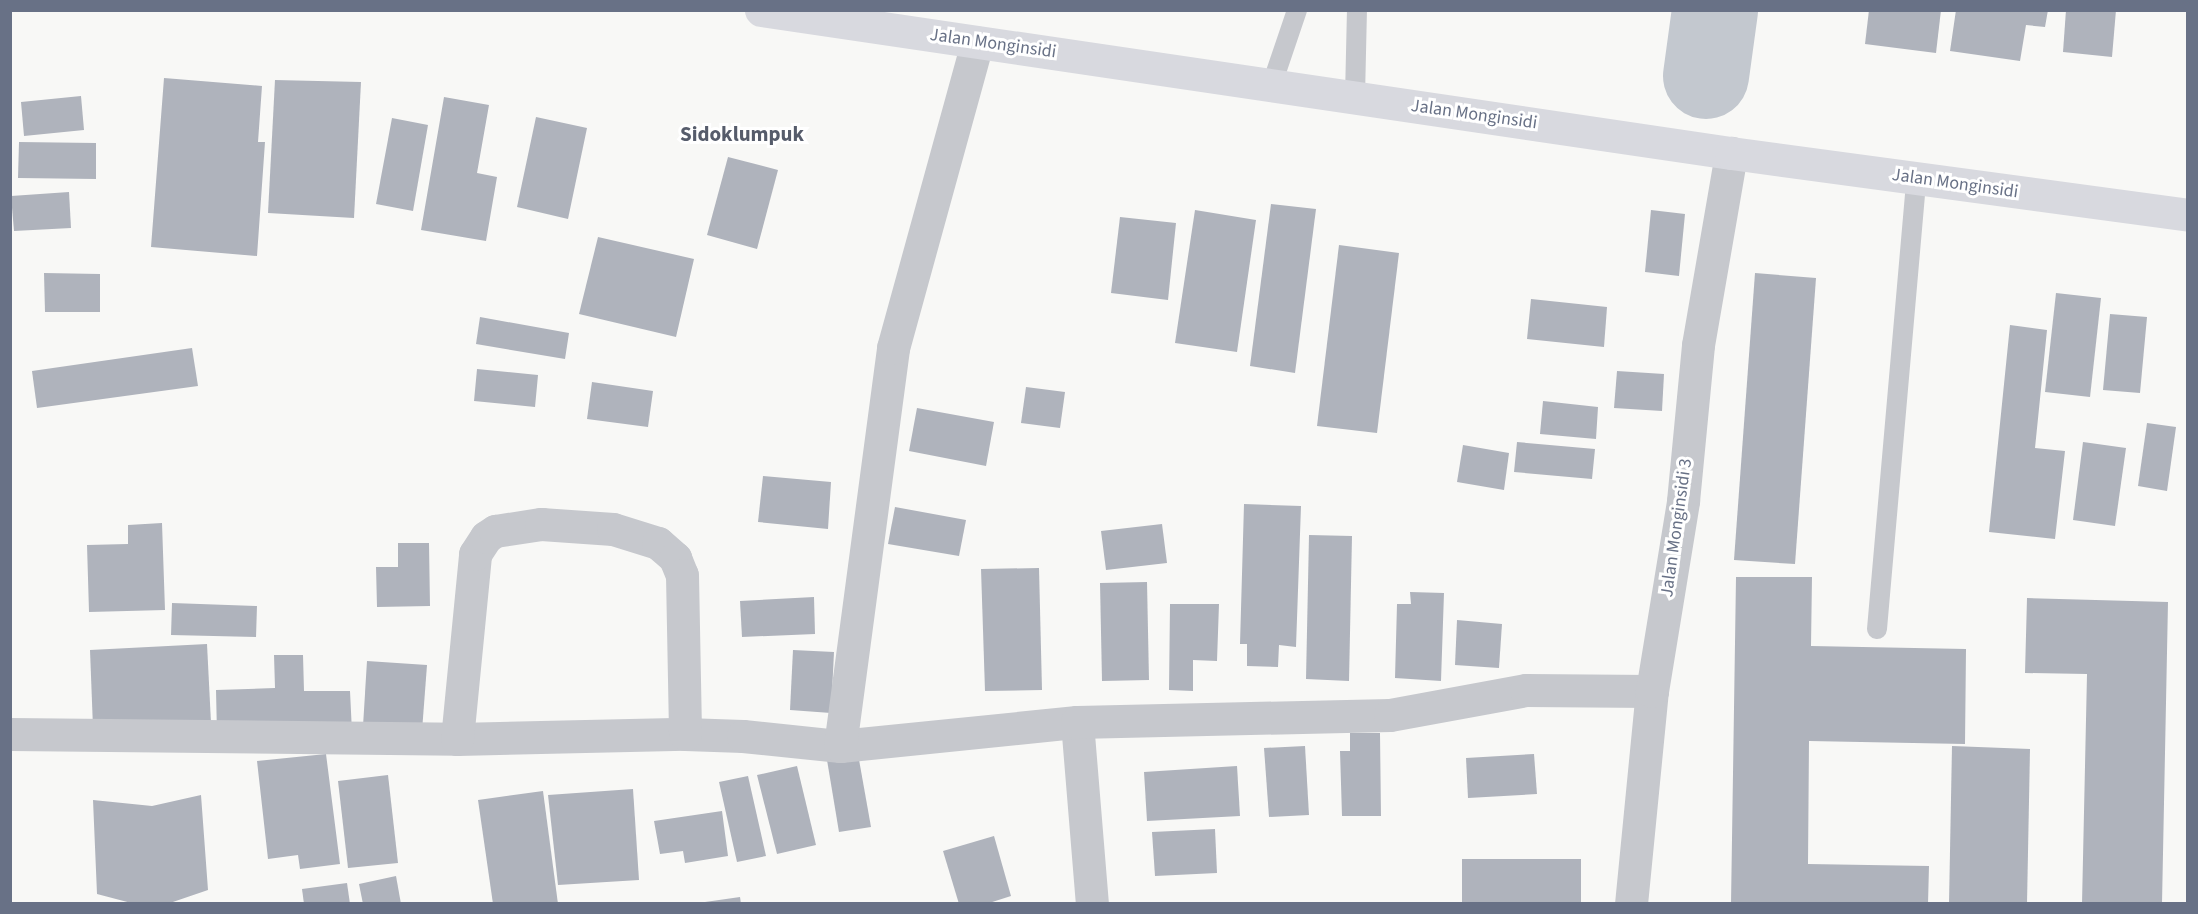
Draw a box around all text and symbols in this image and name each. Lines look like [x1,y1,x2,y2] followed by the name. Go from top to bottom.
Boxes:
[929,24,1057,64] street label: Jalan Monginsidi
[1410,95,1538,135] street label: Jalan Monginsidi
[680,121,804,147] district label: Sidoklumpuk
[1891,164,2019,204] street label: Jalan Monginsidi
[1657,457,1697,599] street label: Jalan Monginsidi 3

